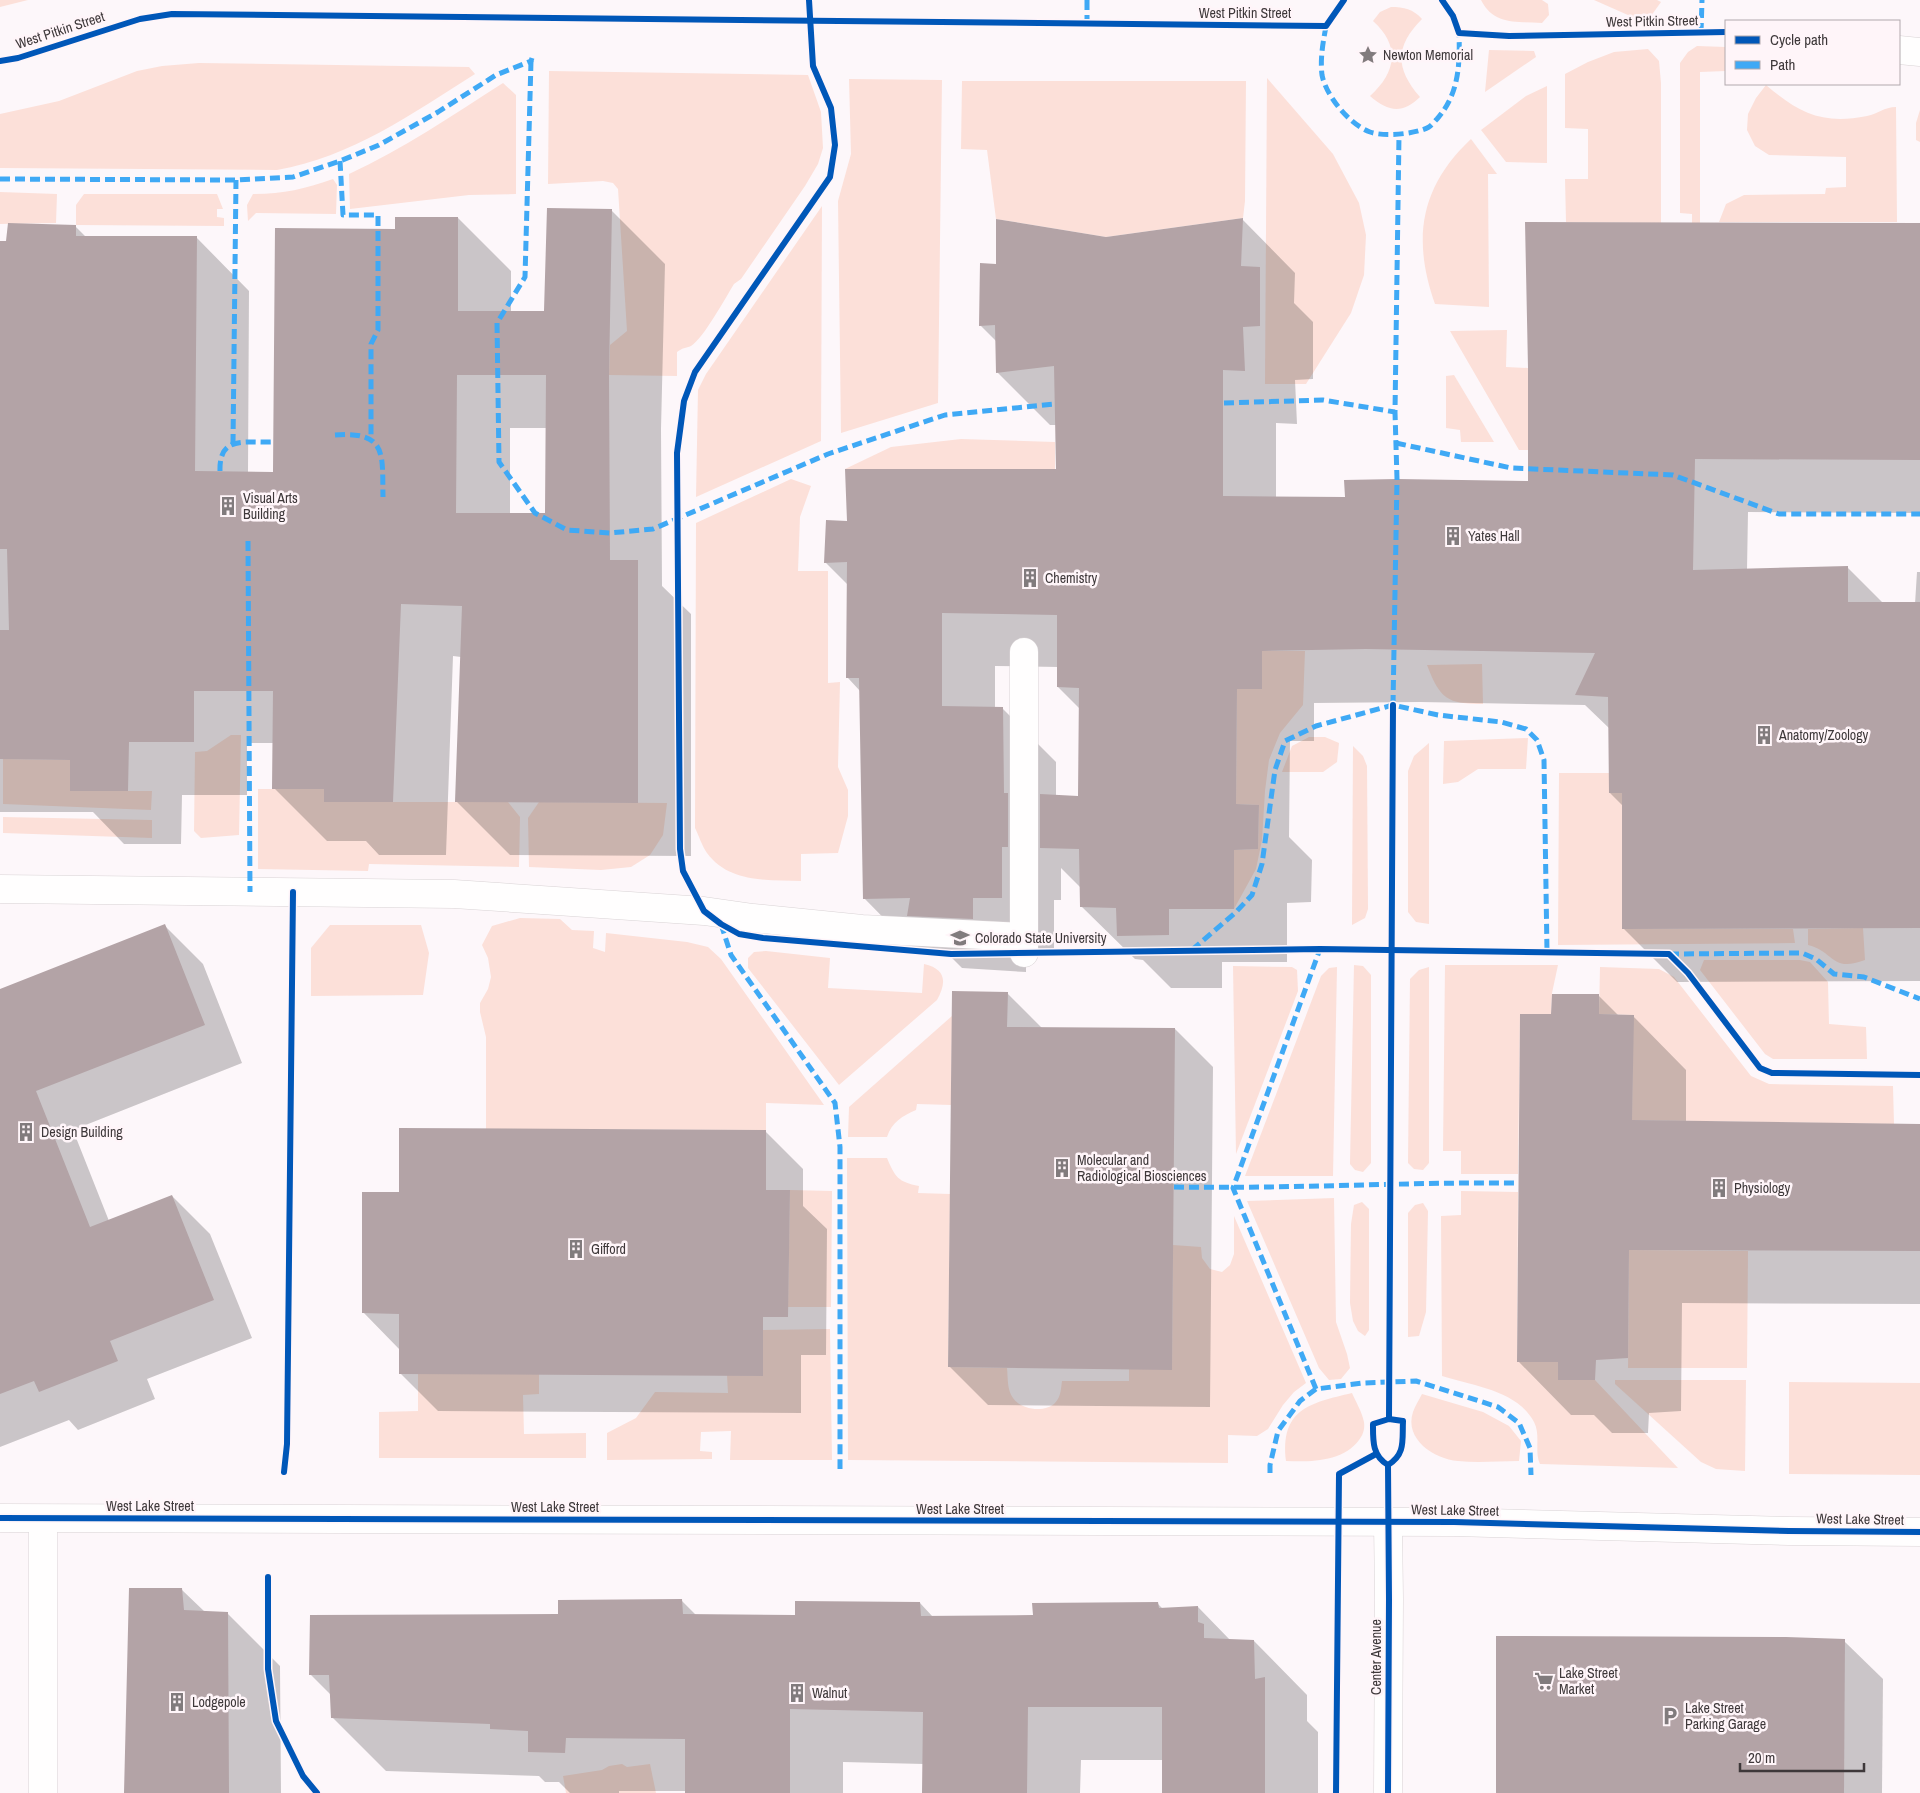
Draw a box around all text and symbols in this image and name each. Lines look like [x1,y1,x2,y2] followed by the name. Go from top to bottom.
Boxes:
[1199,4,1291,22] street label: West Pitkin Street
[13,7,107,53] street label: West Pitkin Street
[1606,11,1698,31] street label: West Pitkin Street
[1725,20,1900,85] legend
[1770,29,1828,50] text: Cycle path
[1357,44,1379,66] place icon: Newton Memorial
[1383,46,1473,64] place label: Newton Memorial
[1770,54,1795,75] text: Path
[243,489,298,523] place label: Visual Arts Building
[217,495,239,517] building icon: Visual Arts Building
[1442,525,1464,547] building icon: Yates Hall
[1468,527,1519,545] place label: Yates Hall
[1019,567,1041,589] building icon: Chemistry
[1045,569,1098,587] place label: Chemistry
[1753,724,1775,746] building icon: Anatomy/Zoology
[1778,726,1869,744] place label: Anatomy/Zoology
[949,927,971,949] school or university icon: Colorado State University
[975,929,1107,947] place label: Colorado State University
[15,1121,37,1143] building icon: Design Building
[41,1123,123,1141] place label: Design Building
[1077,1151,1207,1185] place label: Molecular and Radiological Biosciences
[1051,1157,1073,1179] building icon: Molecular and Radiological Biosciences
[1708,1177,1730,1199] building icon: Physiology
[1734,1179,1790,1197] place label: Physiology
[565,1238,587,1260] building icon: Gifford
[591,1240,626,1258] place label: Gifford
[106,1497,194,1515] street label: West Lake Street
[511,1498,599,1516] street label: West Lake Street
[916,1500,1004,1518] street label: West Lake Street
[1411,1500,1499,1520] street label: West Lake Street
[1816,1509,1904,1529] street label: West Lake Street
[1367,1619,1385,1695] street label: Center Avenue
[1559,1664,1618,1698] place label: Lake Street Market
[1533,1670,1555,1692] supermarket icon: Lake Street Market
[786,1682,808,1704] building icon: Walnut
[812,1684,847,1702] place label: Walnut
[166,1691,188,1713] building icon: Lodgepole
[192,1693,246,1711] place label: Lodgepole
[1685,1699,1766,1733] place label: Lake Street Parking Garage
[1659,1705,1681,1727] parking icon: Lake Street Parking Garage
[1740,1740,1864,1772] scale bar
[1748,1747,1775,1768] text: 20 m

